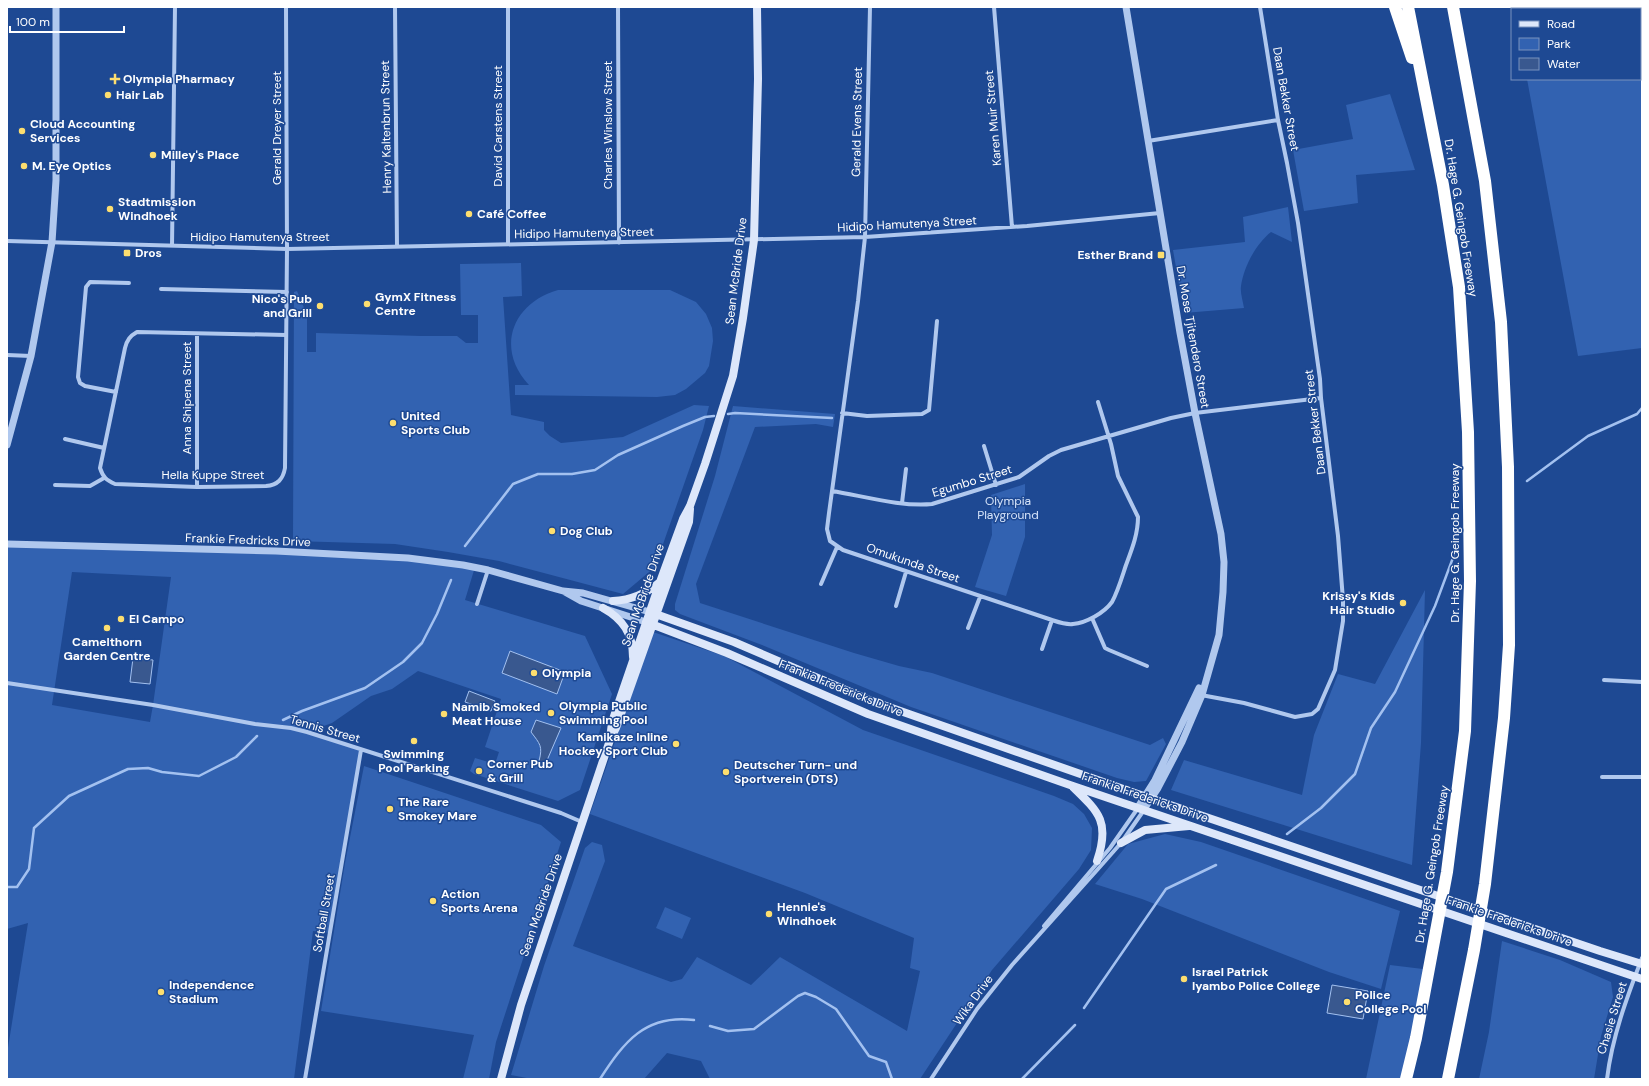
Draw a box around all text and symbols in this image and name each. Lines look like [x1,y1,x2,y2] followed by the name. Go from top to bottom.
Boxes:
[10,8,124,34] scale bar
[1511,8,1641,80] legend
[16,14,50,30] text: 100 m
[1547,16,1575,32] text: Road
[1547,36,1571,52] text: Park
[1269,46,1303,153] street label: Daan Bekker Street
[1547,56,1581,72] text: Water
[377,60,395,194] street label: Henry Kaltenbrun Street
[600,60,616,189] street label: Charles Winslow Street
[490,65,506,187] street label: David Carstens Street
[848,67,866,177] street label: Gerald Evens Street
[981,69,1005,166] street label: Karen Muir Street
[123,71,235,87] place label: Olympia Pharmacy
[269,71,285,185] street label: Gerald Dreyer Street
[110,74,120,84] marker: Olympia Pharmacy
[116,87,164,103] place label: Hair Lab
[103,90,113,100] marker: Hair Lab
[30,116,135,146] place label: Cloud Accounting Services
[17,126,27,136] marker: Cloud Accounting Services
[1441,138,1481,298] street label: Dr. Hage G. Geingob Freeway
[161,147,239,163] place label: Milley's Place
[148,150,158,160] marker: Milley's Place
[32,158,111,174] place label: M. Eye Optics
[19,161,29,171] marker: M. Eye Optics
[118,194,196,224] place label: Stadtmission Windhoek
[105,204,115,214] marker: Stadtmission Windhoek
[477,206,546,222] place label: Café Coffee
[464,209,474,219] marker: Café Coffee
[837,212,977,236] street label: Hidipo Hamutenya Street
[721,216,751,326] street label: Sean McBride Drive
[514,224,654,242] street label: Hidipo Hamutenya Street
[190,229,330,245] street label: Hidipo Hamutenya Street
[135,245,162,261] place label: Dros
[1077,247,1153,263] place label: Esther Brand
[122,248,132,258] marker: Dros
[1156,250,1166,260] marker: Esther Brand
[1173,264,1213,410] street label: Dr. Mose Tjitendero Street
[375,289,456,319] place label: GymX Fitness Centre
[252,291,312,321] place label: Nico's Pub and Grill
[362,299,372,309] marker: GymX Fitness Centre
[315,301,325,311] marker: Nico's Pub and Grill
[179,341,195,455] street label: Anna Shipena Street
[1301,368,1329,475] street label: Daan Bekker Street
[401,408,470,438] place label: United Sports Club
[388,418,398,428] marker: United Sports Club
[930,461,1014,501] street label: Egumbo Street
[1447,463,1463,623] street label: Dr. Hage G. Geingob Freeway
[162,467,265,483] street label: Hella Kuppe Street
[977,493,1039,523] park label: Olympia Playground
[560,523,613,539] place label: Dog Club
[547,526,557,536] marker: Dog Club
[185,530,311,550] street label: Frankie Fredricks Drive
[864,539,962,587] street label: Omukunda Street
[618,541,668,649] street label: Sean McBride Drive
[1322,588,1395,618] place label: Krissy's Kids Hair Studio
[1398,598,1408,608] marker: Krissy's Kids Hair Studio
[129,611,184,627] place label: El Campo
[116,614,126,624] marker: El Campo
[102,623,112,633] marker: Camelthorn Garden Centre
[63,634,151,664] place label: Camelthorn Garden Centre
[777,656,906,720] street label: Frankie Fredericks Drive
[542,665,591,681] place label: Olympia
[529,668,539,678] marker: Olympia
[559,698,648,728] place label: Olympia Public Swimming Pool
[452,699,541,729] place label: Namib Smoked Meat House
[546,708,556,718] marker: Olympia Public Swimming Pool
[439,709,449,719] marker: Namib Smoked Meat House
[288,711,362,747] street label: Tennis Street
[559,729,668,759] place label: Kamikaze Inline Hockey Sport Club
[409,736,419,746] marker: Swimming Pool Parking
[671,739,681,749] marker: Kamikaze Inline Hockey Sport Club
[378,746,450,776] place label: Swimming Pool Parking
[487,756,553,786] place label: Corner Pub & Grill
[734,757,857,787] place label: Deutscher Turn- und Sportverein (DTS)
[474,766,484,776] marker: Corner Pub & Grill
[721,767,731,777] marker: Deutscher Turn- und Sportverein (DTS)
[1080,768,1210,826] street label: Frankie Fredericks Drive
[1412,784,1452,944] street label: Dr. Hage G. Geingob Freeway
[398,794,477,824] place label: The Rare Smokey Mare
[385,804,395,814] marker: The Rare Smokey Mare
[516,851,566,959] street label: Sean McBride Drive
[309,872,339,954] street label: Softball Street
[441,886,518,916] place label: Action Sports Arena
[1444,892,1574,950] street label: Frankie Fredericks Drive
[428,896,438,906] marker: Action Sports Arena
[777,899,837,929] place label: Hennie's Windhoek
[764,909,774,919] marker: Hennie's Windhoek
[1192,964,1320,994] place label: Israel Patrick Iyambo Police College
[949,971,997,1028] street label: Wika Drive
[1179,974,1189,984] marker: Israel Patrick Iyambo Police College
[169,977,254,1007] place label: Independence Stadium
[1593,980,1631,1056] street label: Chasie Street
[156,987,166,997] marker: Independence Stadium
[1355,987,1427,1017] place label: Police College Pool
[1342,997,1352,1007] marker: Police College Pool

